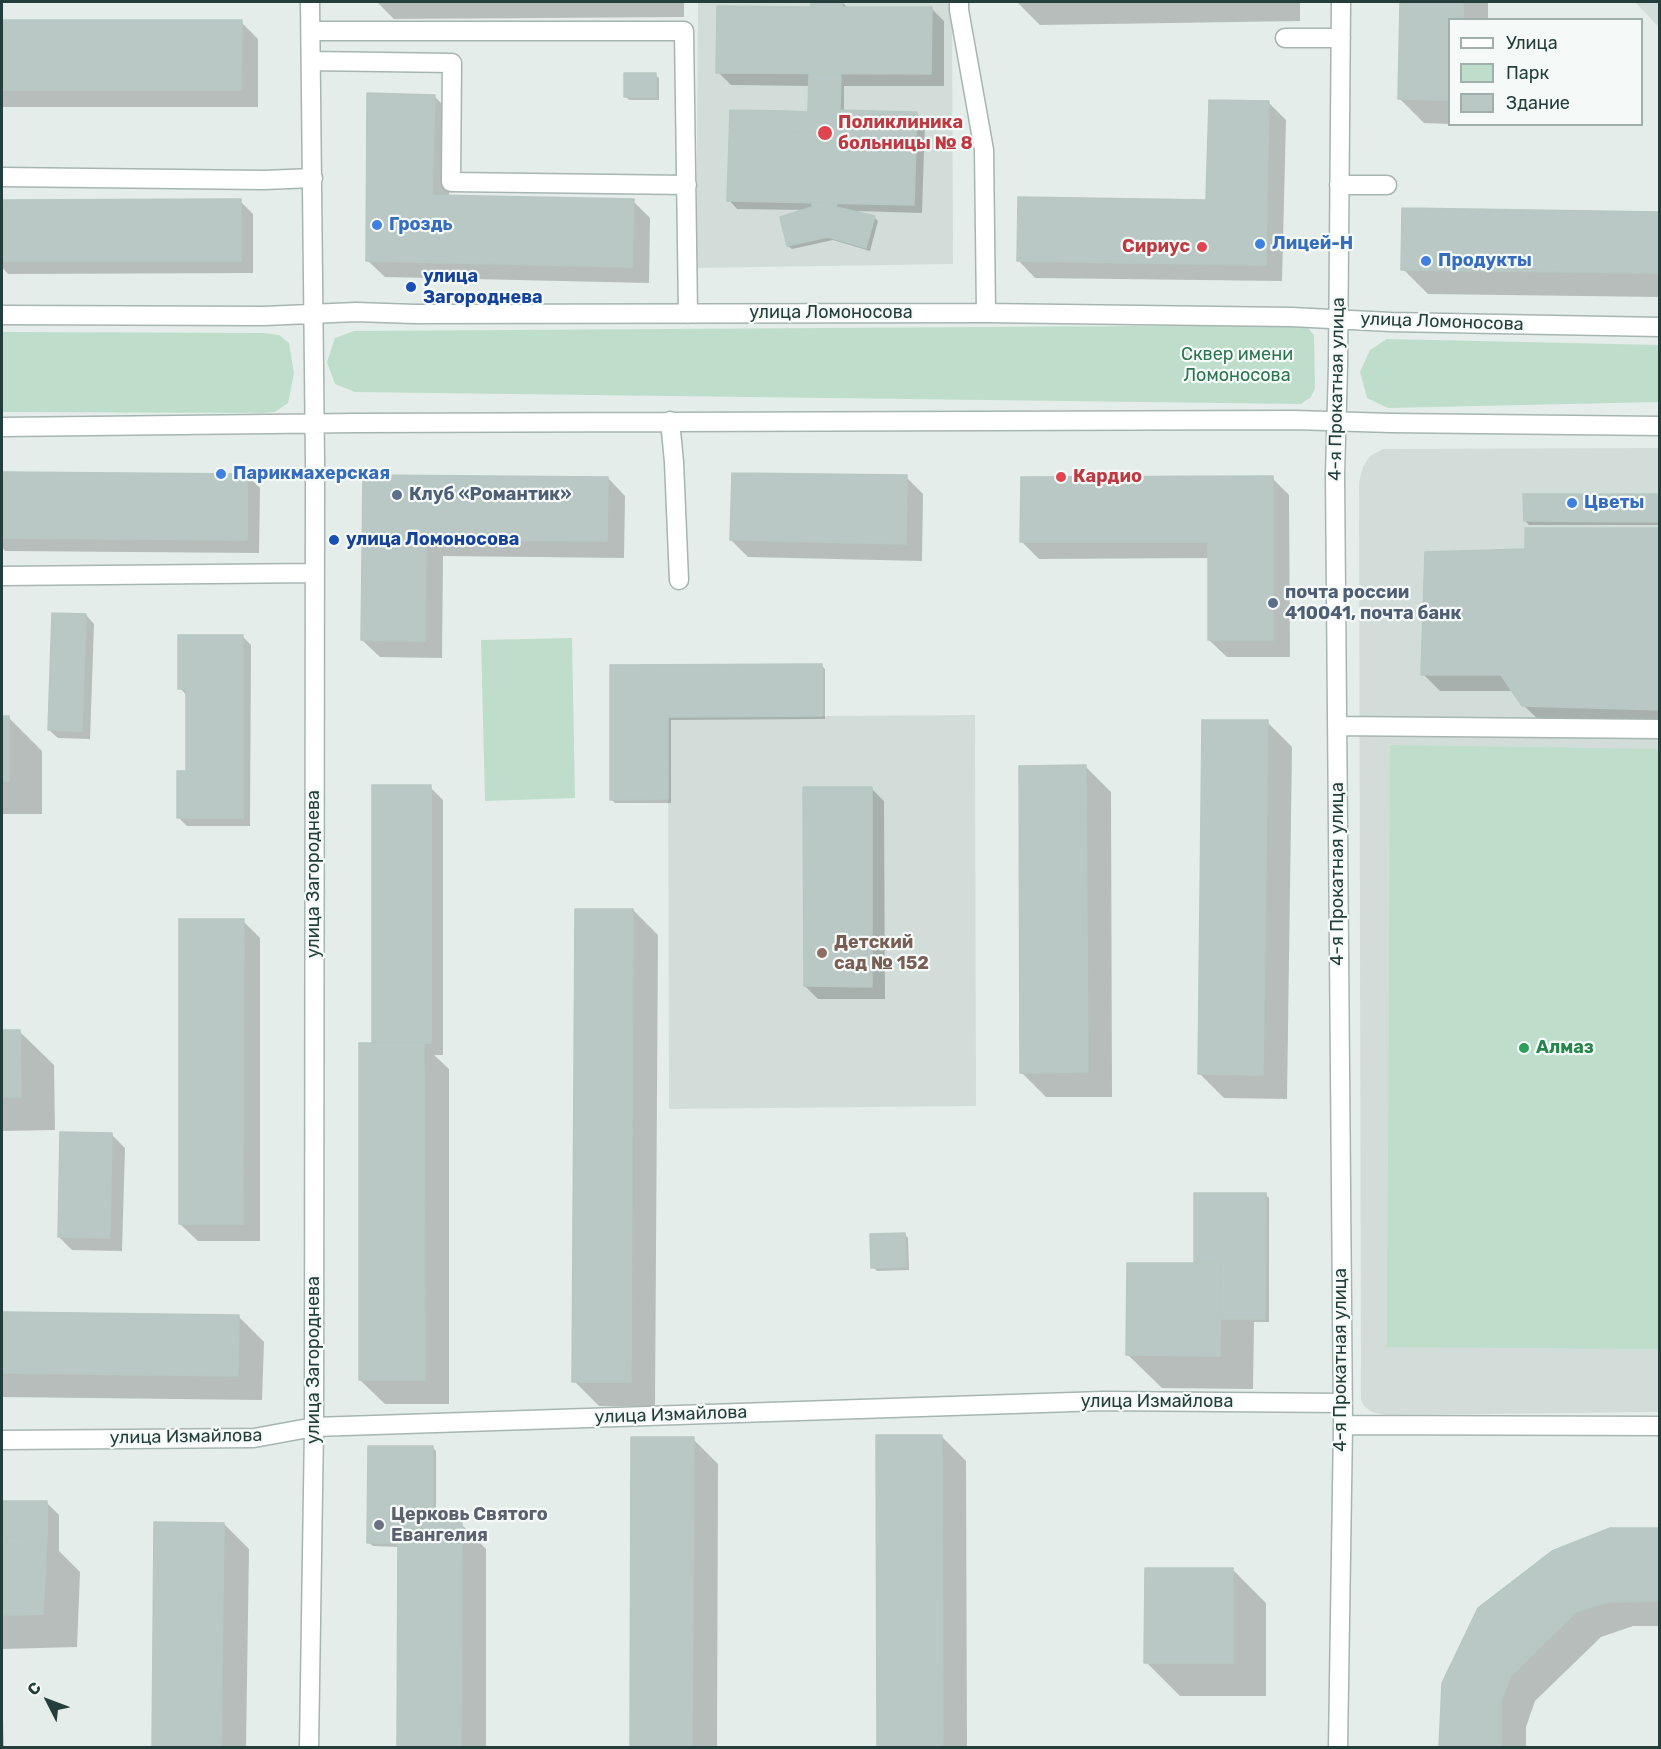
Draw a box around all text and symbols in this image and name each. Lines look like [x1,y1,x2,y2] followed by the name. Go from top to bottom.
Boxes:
[1448,18,1643,126] legend
[1506,32,1558,54] text: Улица
[1506,62,1549,84] text: Парк
[1506,92,1570,114] text: Здание
[838,112,973,154] place label: Поликлиника больницы № 8
[816,124,834,142] marker: Поликлиника больницы № 8
[389,214,453,236] place label: Гроздь
[370,218,384,232] marker: Гроздь
[1272,233,1353,255] place label: Лицей-Н
[1122,236,1190,258] place label: Сириус
[1253,237,1267,251] marker: Лицей-Н
[1195,240,1209,254] marker: Сириус
[1438,250,1532,272] place label: Продукты
[1419,254,1433,268] marker: Продукты
[423,266,543,308] place label: улица Загороднева
[404,280,418,294] marker: улица Загороднева
[1325,297,1349,481] street label: 4-я Прокатная улица
[749,302,913,324] street label: улица Ломоносова
[1360,308,1524,336] street label: улица Ломоносова
[1181,344,1293,386] park label: Сквер имени Ломоносова
[233,463,390,485] place label: Парикмахерская
[1073,466,1142,488] place label: Кардио
[214,467,228,481] marker: Парикмахерская
[1054,470,1068,484] marker: Кардио
[409,484,571,506] place label: Клуб «Романтик»
[390,488,404,502] marker: Клуб «Романтик»
[1584,492,1644,514] place label: Цветы
[1565,496,1579,510] marker: Цветы
[346,529,519,551] place label: улица Ломоносова
[327,533,341,547] marker: улица Ломоносова
[1285,582,1462,624] place label: почта россии 410041, почта банк
[1266,596,1280,610] marker: почта россии 410041, почта банк
[1327,782,1349,966] street label: 4-я Прокатная улица
[303,790,325,958] street label: улица Загороднева
[834,932,929,974] place label: Детский сад № 152
[815,946,829,960] marker: Детский сад № 152
[1536,1037,1594,1059] place label: Алмаз
[1517,1041,1531,1055] marker: Алмаз
[1330,1268,1352,1452] street label: 4-я Прокатная улица
[303,1276,325,1444] street label: улица Загороднева
[1081,1391,1233,1413] street label: улица Измайлова
[594,1402,748,1428] street label: улица Измайлова
[109,1425,263,1449] street label: улица Измайлова
[391,1504,548,1546] place label: Церковь Святого Евангелия
[372,1518,386,1532] marker: Церковь Святого Евангелия
[18,1671,78,1731] north arrow
[23,1678,45,1699] text: С

